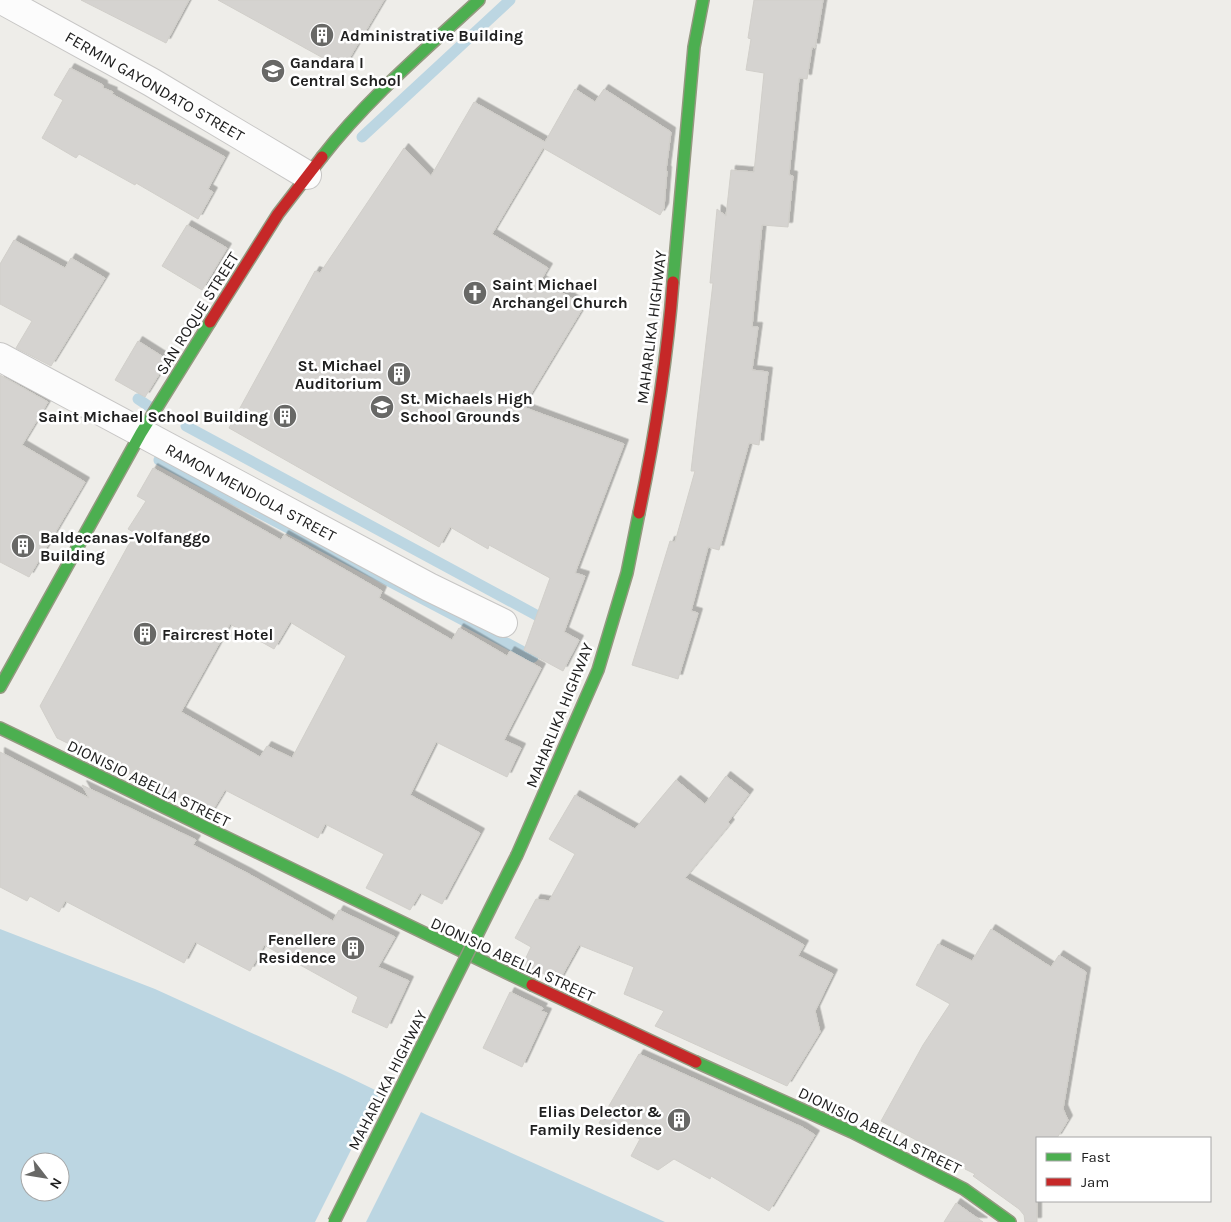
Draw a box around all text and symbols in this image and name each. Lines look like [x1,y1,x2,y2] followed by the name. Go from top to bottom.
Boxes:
[309,22,335,48] building icon: Administrative Building
[340,26,523,45] place label: Administrative Building
[62,27,248,146] street label: FERMIN GAYONDATO STREET
[290,53,401,90] place label: Gandara I Central School
[260,58,286,84] school or university icon: Gandara I Central School
[152,248,243,378] street label: SAN ROQUE STREET
[633,249,670,405] street label: MAHARLIKA HIGHWAY
[492,275,628,312] place label: Saint Michael Archangel Church
[462,280,488,306] church icon: Saint Michael Archangel Church
[295,356,382,393] place label: St. Michael Auditorium
[386,361,412,387] building icon: St. Michael Auditorium
[400,389,533,426] place label: St. Michaels High School Grounds
[369,394,395,420] school or university icon: St. Michaels High School Grounds
[272,403,298,429] building icon: Saint Michael School Building
[38,407,268,426] place label: Saint Michael School Building
[162,439,339,546] street label: RAMON MENDIOLA STREET
[40,528,210,565] place label: Baldecanas-Volfanggo Building
[10,533,36,559] building icon: Baldecanas-Volfanggo Building
[132,621,158,647] building icon: Faircrest Hotel
[162,625,273,644] place label: Faircrest Hotel
[522,640,597,790] street label: MAHARLIKA HIGHWAY
[64,736,233,831] street label: DIONISIO ABELLA STREET
[428,913,598,1006] street label: DIONISIO ABELLA STREET
[258,930,336,967] place label: Fenellere Residence
[340,935,366,961] building icon: Fenellere Residence
[344,1007,431,1153] street label: MAHARLIKA HIGHWAY
[795,1083,964,1178] street label: DIONISIO ABELLA STREET
[529,1102,662,1139] place label: Elias Delector & Family Residence
[666,1107,692,1133] building icon: Elias Delector & Family Residence
[1036,1137,1211,1202] legend
[1081,1148,1111,1166] text: Fast
[20,1152,70,1202] north arrow
[1081,1173,1109,1191] text: Jam
[46,1175,66,1192] text: N

